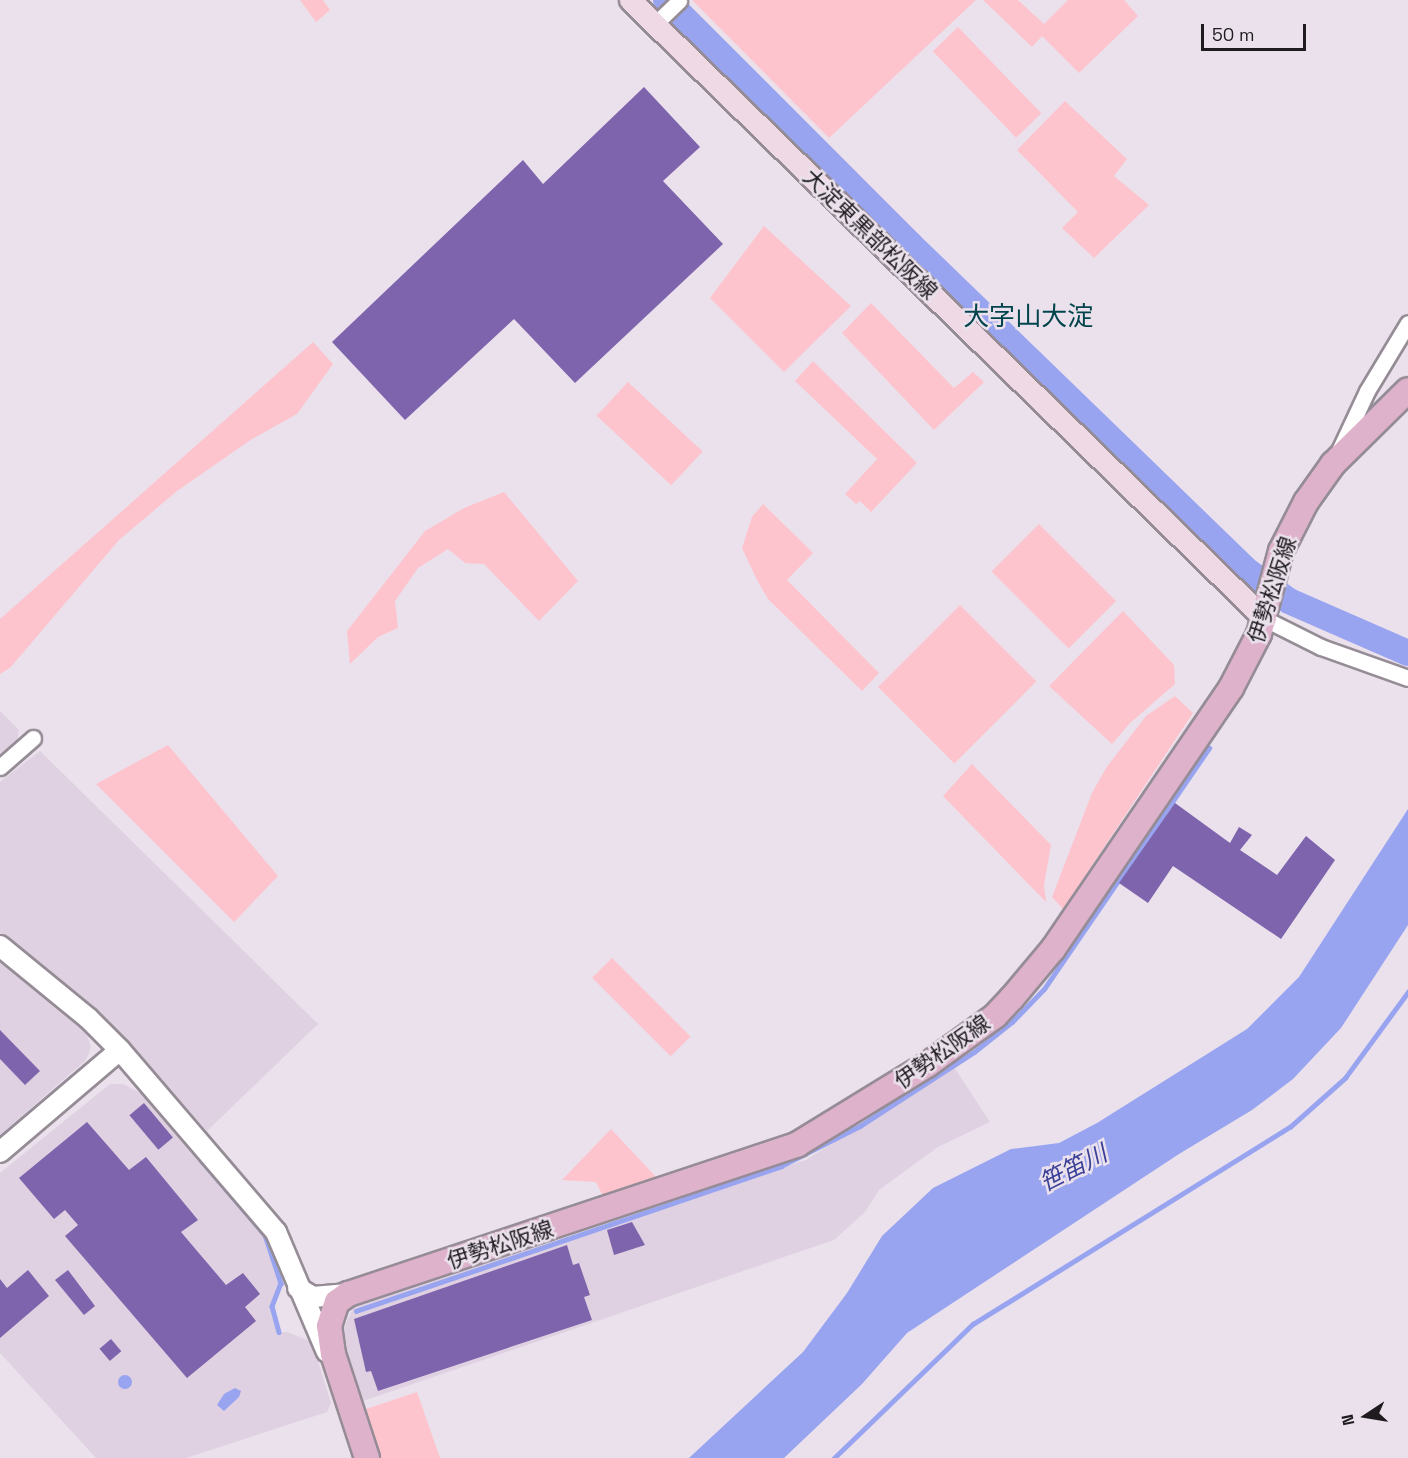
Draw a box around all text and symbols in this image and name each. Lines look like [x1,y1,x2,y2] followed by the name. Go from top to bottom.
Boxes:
[1204,12,1309,50] scale bar
[1212,23,1254,46] text: 50 m
[798,163,942,305] street label: 大淀東黒部松阪線
[963,301,1093,333] district label: 大字山大淀
[1242,534,1302,646] street label: 伊勢松阪線
[889,1010,995,1094] street label: 伊勢松阪線
[1034,1139,1112,1197] water label: 笹笛川
[444,1215,556,1275] street label: 伊勢松阪線
[1336,1386,1396,1446] north arrow
[1337,1412,1359,1427] text: N

